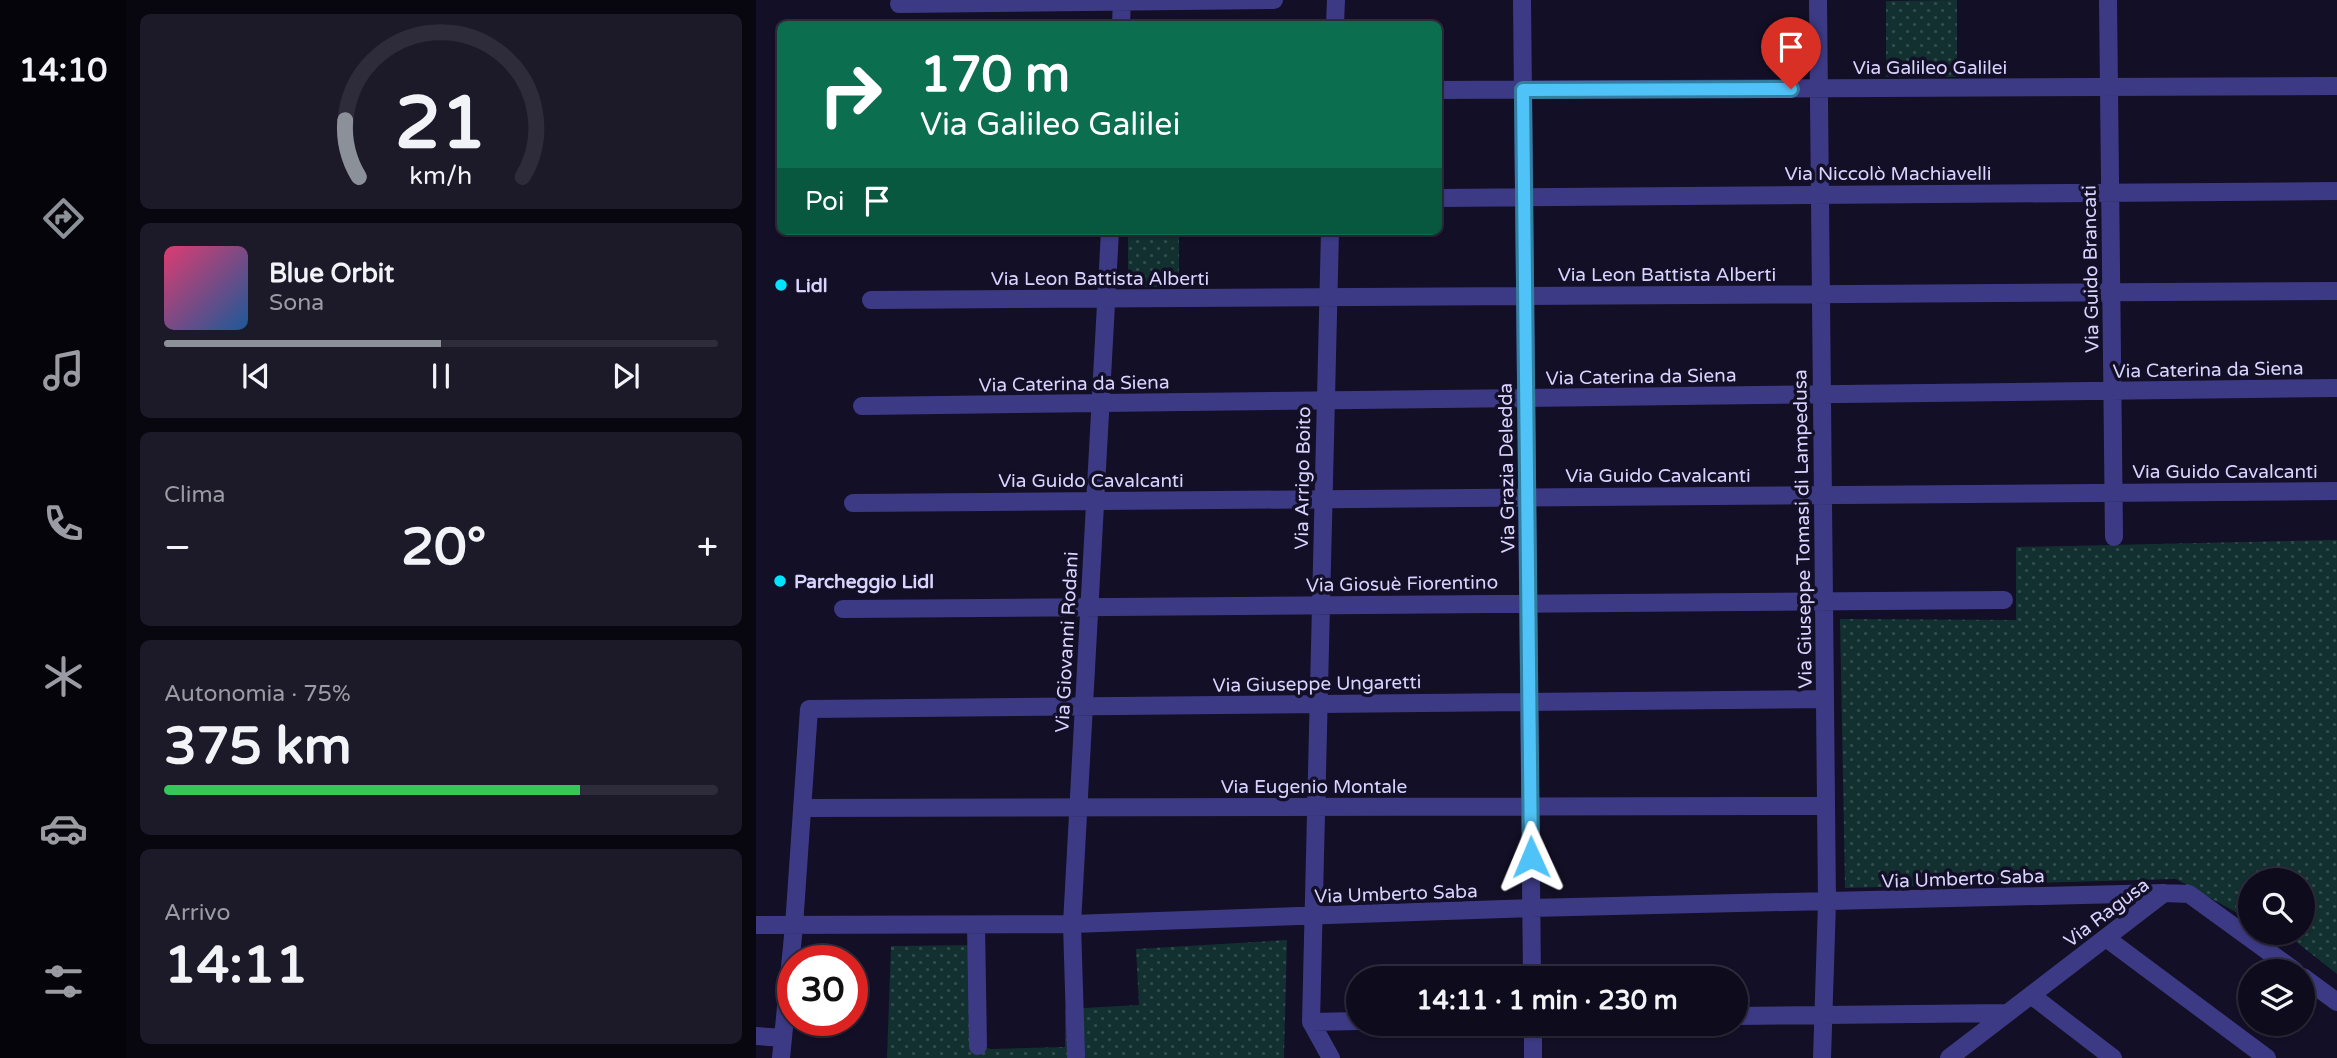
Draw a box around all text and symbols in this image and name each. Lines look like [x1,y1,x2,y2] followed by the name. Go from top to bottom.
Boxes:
[1761,17,1821,89] pin
[1772,28,1810,66] icon: arrive
[920,46,1070,105] text: 170 m
[805,49,896,140] icon: right
[19,52,107,90] text: 14:10
[1853,57,2007,79] street label: Via Galileo Galilei
[395,81,487,169] text: 21
[920,106,1180,144] text: Via Galileo Galilei
[410,161,472,191] text: km/h
[1785,163,1991,185] street label: Via Niccolò Machiavelli
[858,182,896,220] icon: arrive
[2079,185,2103,353] street label: Via Guido Brancati
[805,186,844,217] text: Poi
[39,194,88,243] icon: directions
[269,258,394,289] text: Blue Orbit
[1558,264,1776,286] street label: Via Leon Battista Alberti
[991,268,1209,290] street label: Via Leon Battista Alberti
[795,275,827,297] place label: Lidl
[773,277,789,293] marker: Lidl
[269,289,324,317] text: Sona
[39,346,88,395] icon: music
[237,357,275,395] icon: previous
[422,357,460,395] icon: pause
[607,357,645,395] icon: next
[2112,357,2304,383] street label: Via Caterina da Siena
[1545,364,1737,390] street label: Via Caterina da Siena
[1789,369,1817,689] street label: Via Giuseppe Tomasi di Lampedusa
[978,371,1170,397] street label: Via Caterina da Siena
[1495,383,1519,553] street label: Via Grazia Deledda
[1291,406,1315,550] street label: Via Arrigo Boito
[2132,461,2318,483] street label: Via Guido Cavalcanti
[1565,465,1751,487] street label: Via Guido Cavalcanti
[998,470,1184,492] street label: Via Guido Cavalcanti
[164,481,225,509] text: Clima
[39,499,88,548] icon: phone
[401,516,486,579] text: 20°
[164,525,191,571] text: −
[697,525,718,571] text: +
[1051,551,1083,733] street label: Via Giovanni Rodani
[794,571,934,594] place label: Parcheggio Lidl
[1306,571,1498,597] street label: Via Giosuè Fiorentino
[772,573,788,589] marker: Parcheggio Lidl
[39,652,88,701] icon: climate
[1212,671,1422,697] street label: Via Giuseppe Ungaretti
[164,680,351,708] text: Autonomia · 75%
[164,715,352,778] text: 375 km
[1221,776,1407,798] street label: Via Eugenio Montale
[39,804,88,853] icon: car
[1494,820,1568,894] position arrow
[1881,865,2045,893] street label: Via Umberto Saba
[2238,868,2315,1036] map controls
[2238,868,2315,945] button: search
[2060,874,2154,952] street label: Via Ragusa
[1314,880,1478,908] street label: Via Umberto Saba
[164,899,230,927] text: Arrivo
[164,934,308,997] text: 14:11
[777,945,868,1036] speed limit sign: 30
[39,957,88,1006] icon: filters
[2238,959,2315,1036] button: layers
[1416,985,1678,1016] text: 14:11 · 1 min · 230 m

